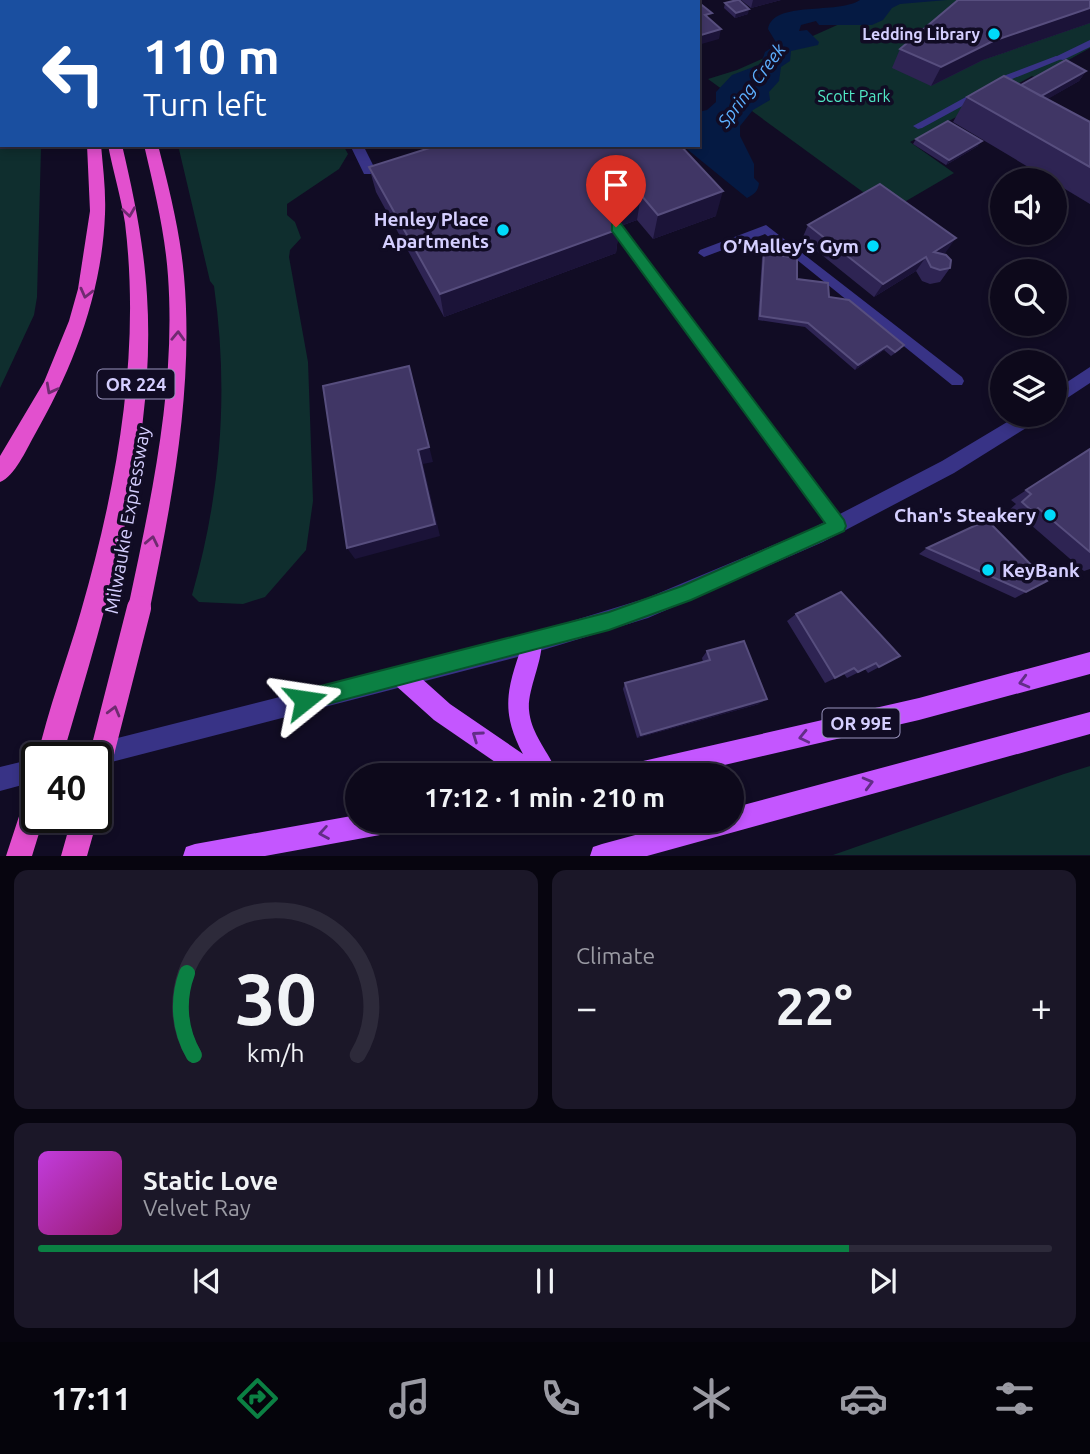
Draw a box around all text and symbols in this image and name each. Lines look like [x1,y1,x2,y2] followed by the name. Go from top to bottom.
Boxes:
[862,25,980,43] place label: Ledding Library
[986,26,1002,42] marker: Ledding Library
[28,28,119,119] icon: left
[143,28,280,83] text: 110 m
[712,39,789,132] water label: Spring Creek
[143,86,267,122] text: Turn left
[817,87,891,105] park label: Scott Park
[586,155,646,227] pin
[597,166,635,204] icon: arrive
[990,168,1067,427] map controls
[990,168,1067,245] button: sound
[121,206,136,218] one-way arrow
[374,208,489,252] place label: Henley Place Apartments
[495,222,511,238] marker: Henley Place Apartments
[723,235,859,257] place label: O’Malley’s Gym
[865,238,881,254] marker: O’Malley’s Gym
[990,259,1067,336] button: search
[80,287,94,299] one-way arrow
[170,330,185,341] one-way arrow
[990,350,1067,427] button: layers
[97,370,174,398] road number: OR 224
[45,382,59,394] one-way arrow
[100,425,154,615] street label: Milwaukie Expressway
[894,504,1036,526] place label: Chan's Steakery
[1042,507,1058,523] marker: Chan's Steakery
[144,535,159,547] one-way arrow
[1002,559,1080,581] place label: KeyBank
[980,562,996,578] marker: KeyBank
[268,663,342,737] position arrow
[1019,674,1031,688] one-way arrow
[105,705,120,717] one-way arrow
[822,708,900,738] road number: OR 99E
[798,728,810,743] one-way arrow
[472,732,485,744] one-way arrow
[21,742,112,833] speed limit sign: 40
[862,777,874,791] one-way arrow
[424,783,665,812] text: 17:12 · 1 min · 210 m
[318,825,330,840] one-way arrow
[576,943,655,968] text: Climate
[235,958,317,1040] text: 30
[775,977,853,1035] text: 22°
[576,986,597,1028] text: −
[1031,986,1052,1028] text: +
[247,1039,305,1067] text: km/h
[143,1166,278,1195] text: Static Love
[143,1195,251,1220] text: Velvet Ray
[188,1262,226,1300] icon: previous
[526,1262,564,1300] icon: pause
[864,1262,902,1300] icon: next
[233,1374,282,1423] icon: directions
[385,1374,434,1423] icon: music
[536,1374,585,1423] icon: phone
[687,1374,736,1423] icon: climate
[839,1374,888,1423] icon: car
[990,1374,1039,1423] icon: filters
[51,1380,131,1416] text: 17:11

